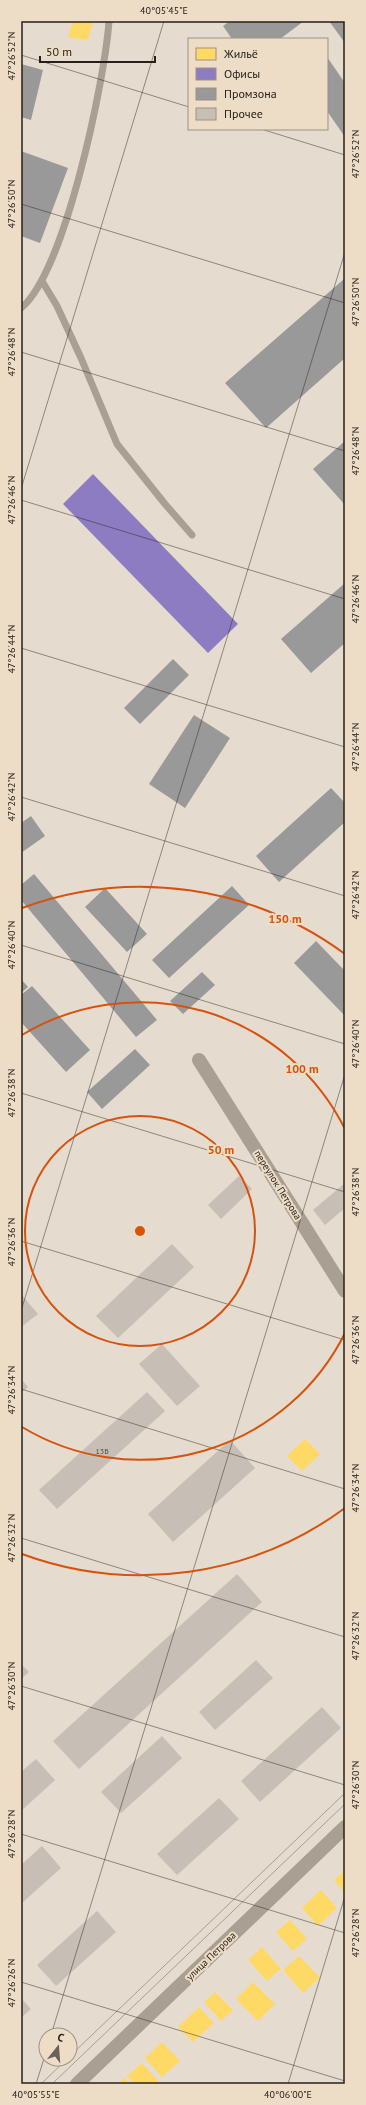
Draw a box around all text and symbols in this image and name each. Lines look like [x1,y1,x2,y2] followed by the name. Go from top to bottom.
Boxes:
[140,4,188,17] text: 40°05'45"E
[5,31,18,81] text: 47°26'52"N
[40,38,155,64] scale bar
[188,38,328,130] legend
[46,44,72,59] text: 50 m
[223,46,258,61] text: Жильё
[224,66,260,81] text: Офисы
[224,86,277,101] text: Промзона
[224,106,263,121] text: Прочее
[349,129,362,179] text: 47°26'52"N
[5,179,18,229] text: 47°26'50"N
[349,277,362,327] text: 47°26'50"N
[5,327,18,377] text: 47°26'48"N
[349,426,362,476] text: 47°26'48"N
[5,475,18,525] text: 47°26'46"N
[349,574,362,624] text: 47°26'46"N
[5,624,18,674] text: 47°26'44"N
[349,722,362,772] text: 47°26'44"N
[5,772,18,822] text: 47°26'42"N
[349,870,362,920] text: 47°26'42"N
[268,911,302,926] text: 150 m
[5,920,18,970] text: 47°26'40"N
[349,1019,362,1069] text: 47°26'40"N
[285,1061,319,1076] text: 100 m
[5,1068,18,1118] text: 47°26'38"N
[208,1142,234,1157] text: 50 m
[251,1148,305,1222] street label: переулок Петрова
[349,1167,362,1217] text: 47°26'38"N
[5,1217,18,1267] text: 47°26'36"N
[133,1224,147,1238] centre of rings
[349,1315,362,1365] text: 47°26'36"N
[5,1365,18,1415] text: 47°26'34"N
[95,1446,109,1456] house number: 13Б
[349,1463,362,1513] text: 47°26'34"N
[5,1513,18,1563] text: 47°26'32"N
[349,1611,362,1661] text: 47°26'32"N
[5,1661,18,1711] text: 47°26'30"N
[349,1760,362,1810] text: 47°26'30"N
[5,1809,18,1859] text: 47°26'28"N
[349,1908,362,1958] text: 47°26'28"N
[183,1929,239,1983] street label: улица Петрова
[5,1958,18,2008] text: 47°26'26"N
[38,2027,78,2067] north arrow
[56,2030,66,2045] text: С
[12,2088,60,2101] text: 40°05'55"E
[264,2088,312,2101] text: 40°06'00"E

